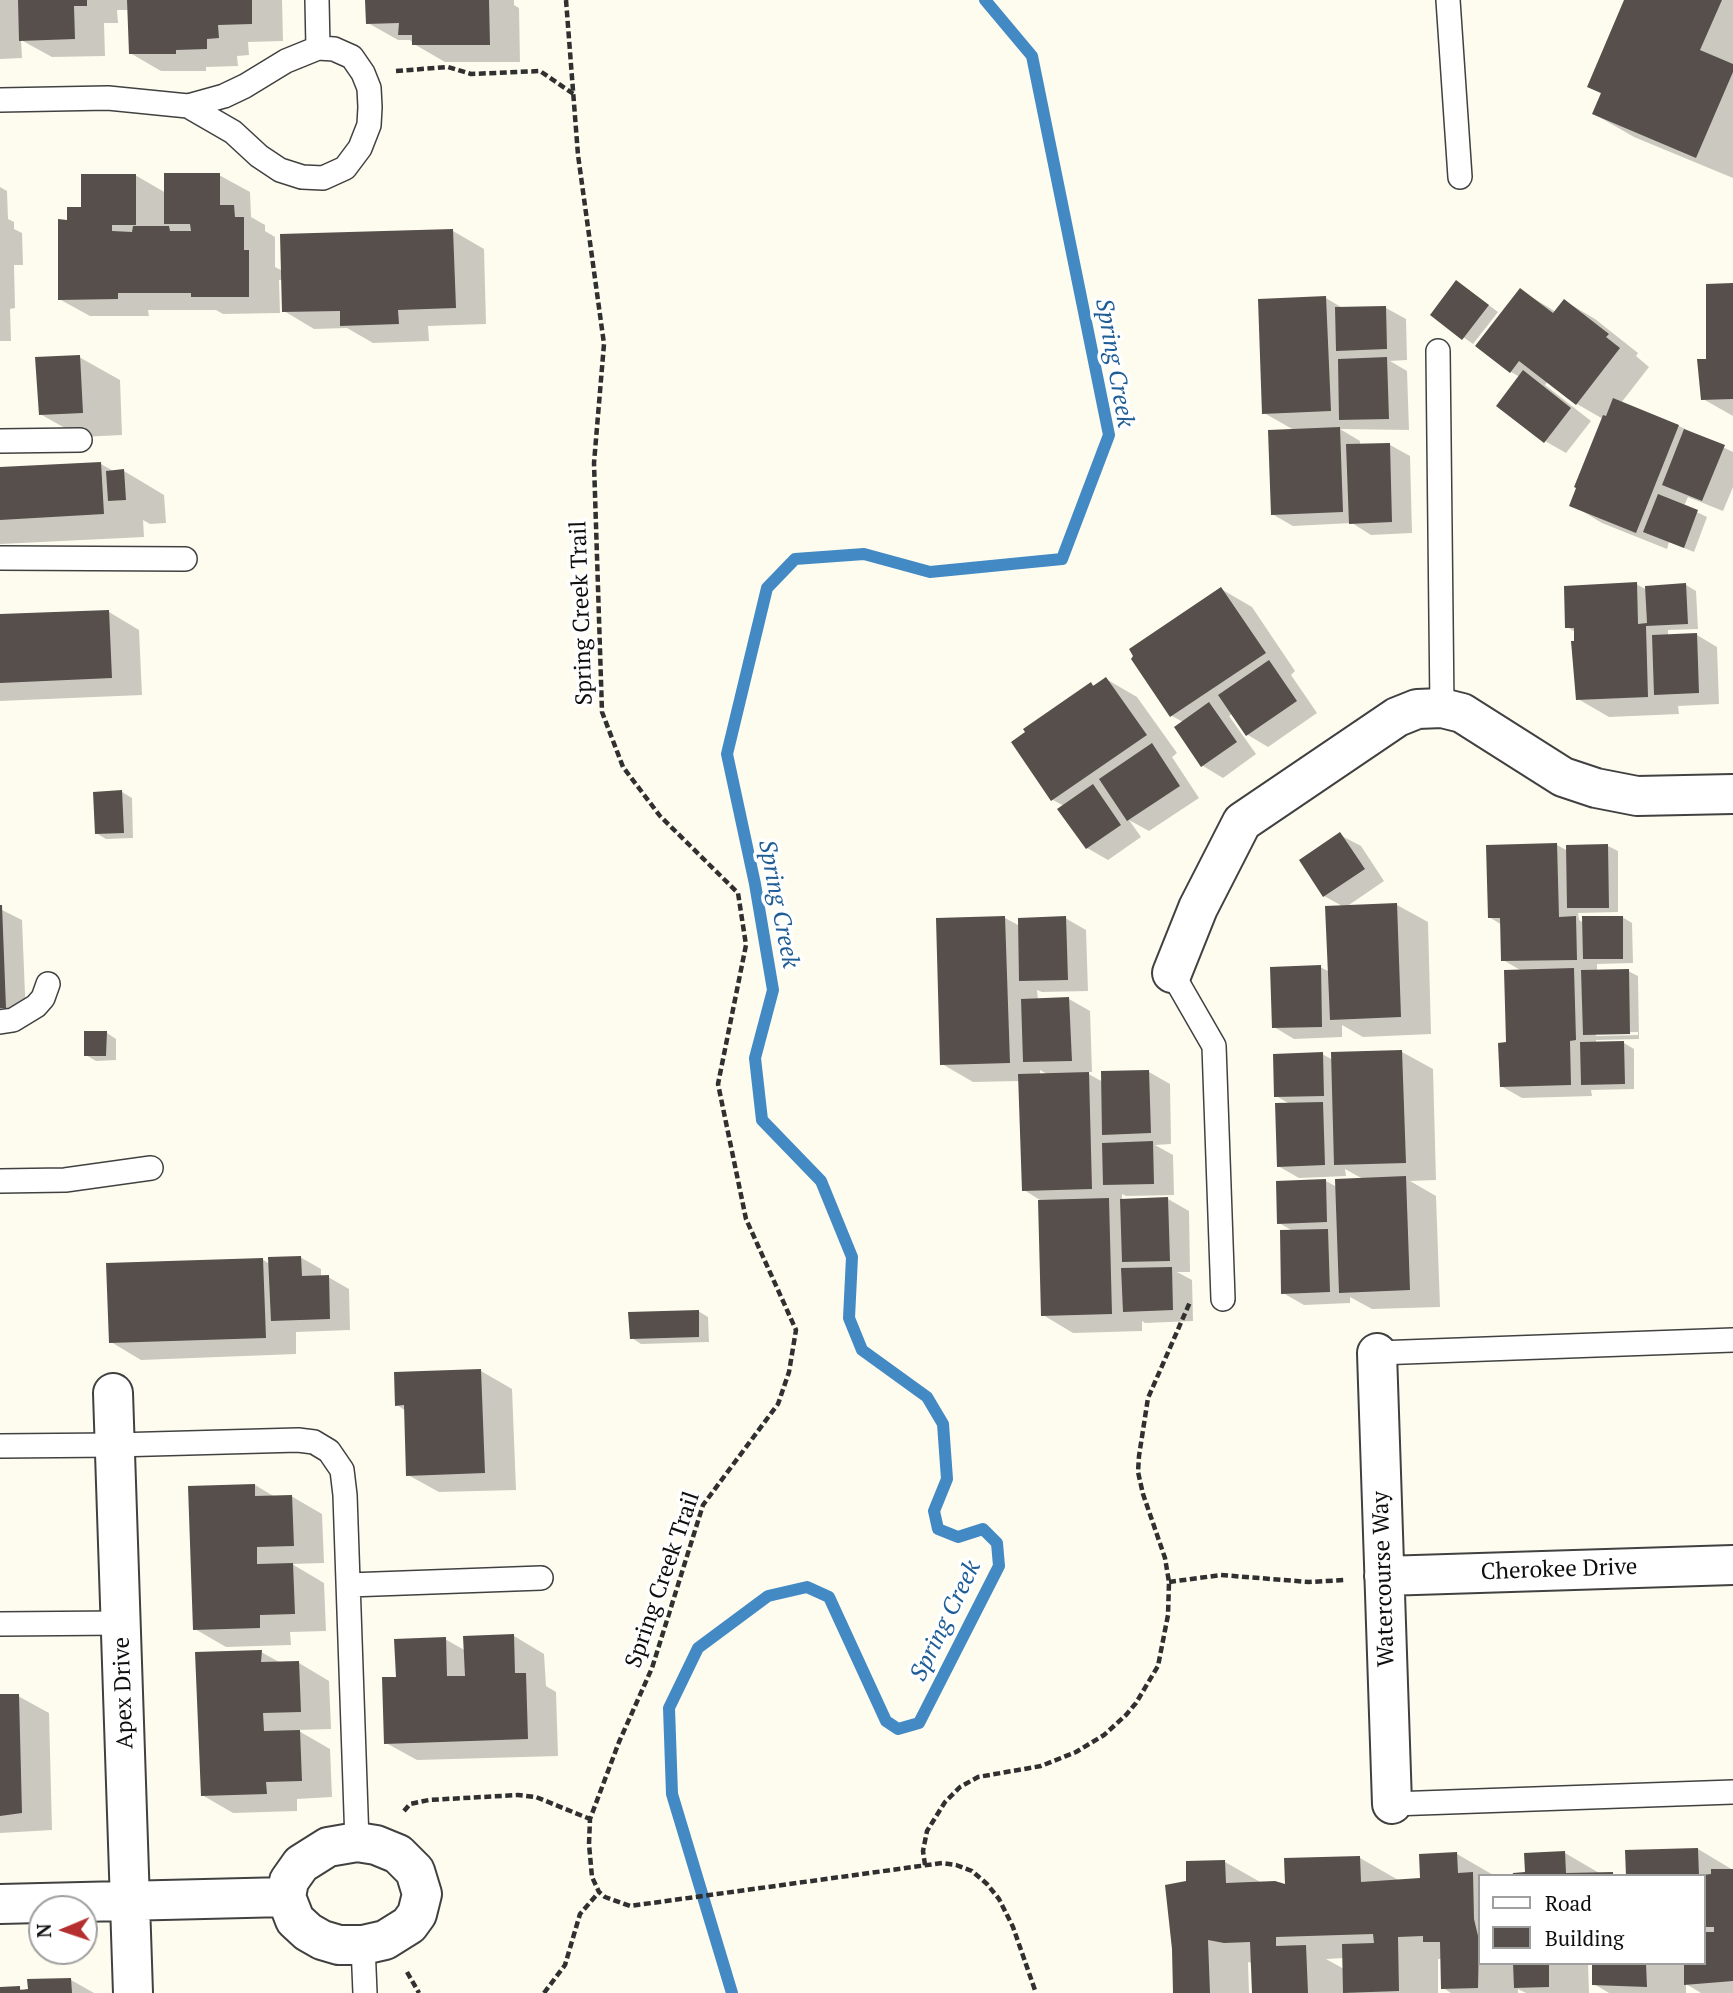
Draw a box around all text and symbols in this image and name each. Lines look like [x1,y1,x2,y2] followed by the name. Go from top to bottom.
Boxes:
[1089,296,1139,430] water label: Spring Creek
[565,520,599,706] street label: Spring Creek Trail
[751,837,805,971] water label: Spring Creek
[620,1488,706,1672] street label: Spring Creek Trail
[1367,1491,1401,1667] street label: Watercourse Way
[1480,1553,1638,1587] street label: Cherokee Drive
[905,1556,987,1686] water label: Spring Creek
[108,1636,140,1750] street label: Apex Drive
[1478,1874,1705,1965] legend
[1545,1889,1592,1917] text: Road
[28,1895,98,1965] north arrow
[31,1923,56,1938] text: N
[1545,1924,1624,1952] text: Building

